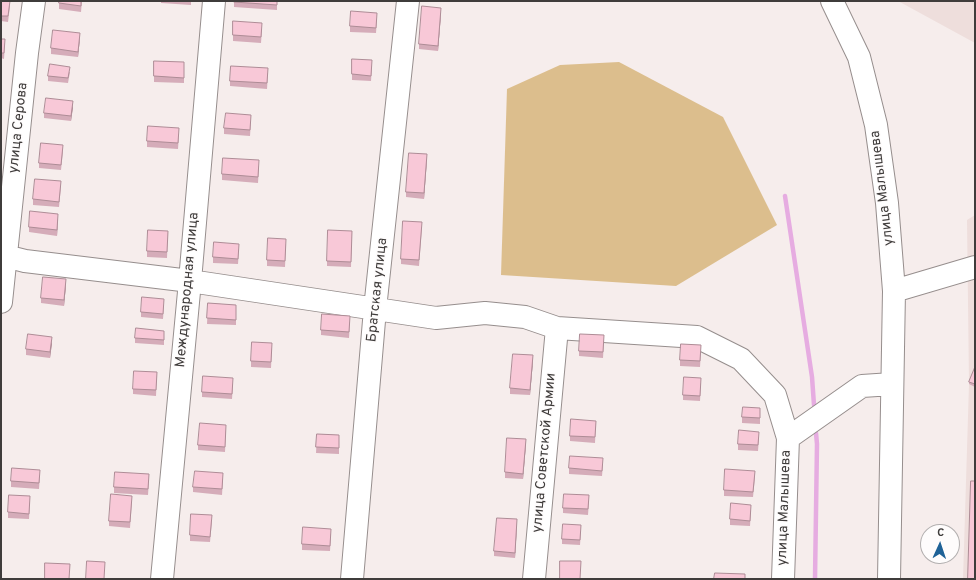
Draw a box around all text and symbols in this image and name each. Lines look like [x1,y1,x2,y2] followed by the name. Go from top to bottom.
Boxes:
[6,82,32,174] street label: улица Серова
[868,129,898,247] street label: улица Малышева
[173,212,203,368] street label: Международная улица
[364,237,392,343] street label: Братская улица
[530,372,560,534] street label: улица Советской Армии
[775,450,795,566] street label: улица Малышева
[920,524,960,564] north arrow
[937,526,944,540] text: С

